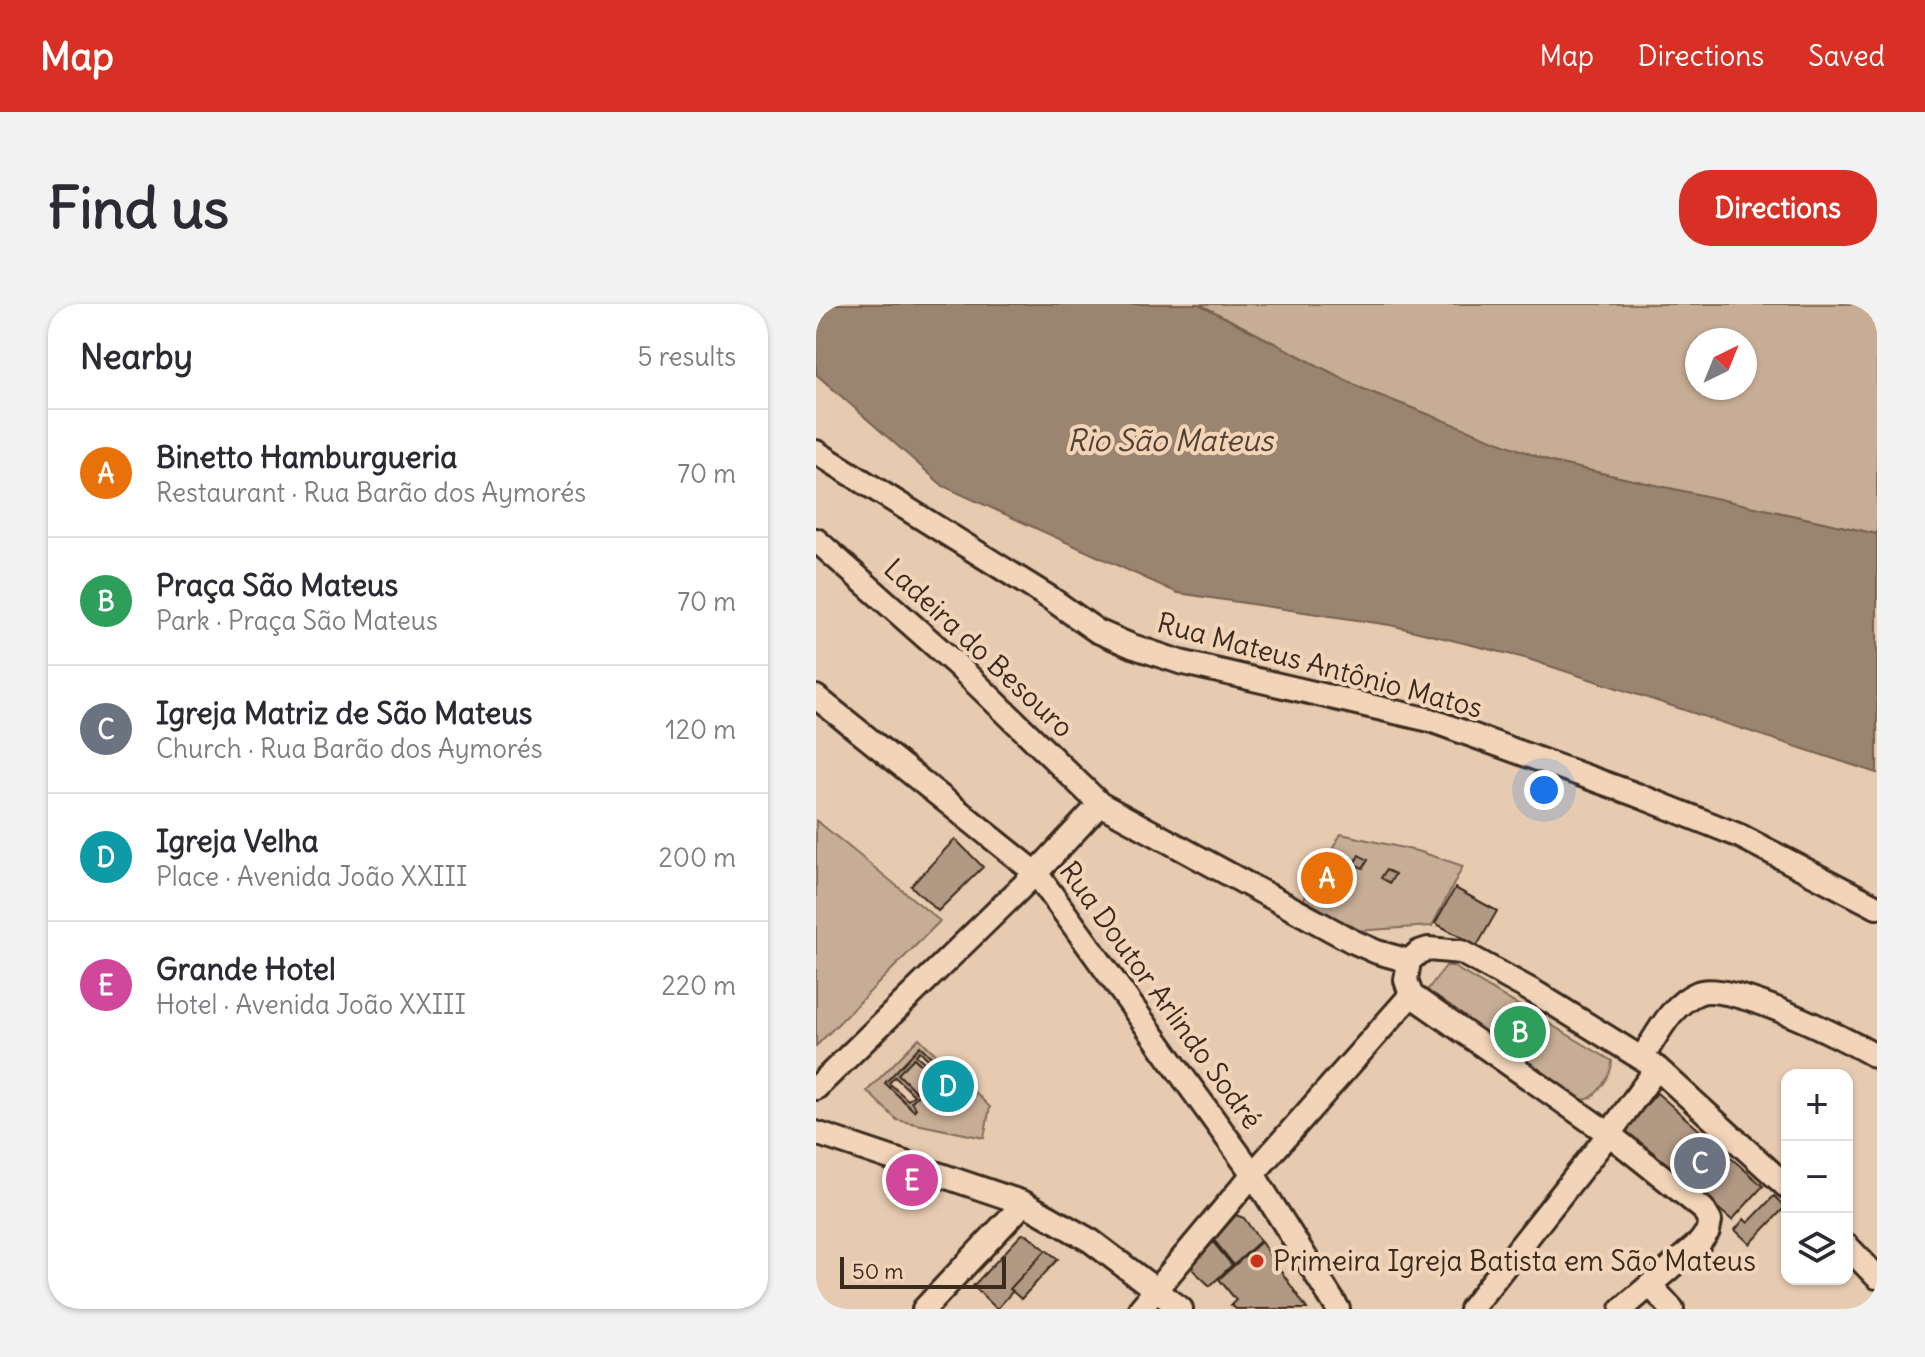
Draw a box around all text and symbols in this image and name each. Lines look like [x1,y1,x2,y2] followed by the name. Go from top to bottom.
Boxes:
[40,33,114,80] text: Map
[1539,38,1594,74] text: Map
[1638,38,1764,74] text: Directions
[1808,38,1885,74] text: Saved
[1679,170,1877,246] button: Directions
[48,173,229,243] text: Find us
[1685,328,1757,400] north arrow
[80,335,193,378] text: Nearby
[638,340,736,373] text: 5 results
[1067,421,1275,459] water label: Rio São Mateus
[156,438,457,476] text: Binetto Hamburgueria
[98,457,114,490] text: A
[677,457,736,490] text: 70 m
[156,476,586,509] text: Restaurant · Rua Barão dos Aymorés
[877,551,1081,745] street label: Ladeira do Besouro
[156,566,398,604] text: Praça São Mateus
[97,585,115,618] text: B
[677,585,736,618] text: 70 m
[156,604,438,637] text: Park · Praça São Mateus
[1153,604,1487,726] street label: Rua Mateus Antônio Matos
[156,694,532,732] text: Igreja Matriz de São Mateus
[97,713,115,746] text: C
[665,713,736,746] text: 120 m
[156,732,543,765] text: Church · Rua Barão dos Aymorés
[1524,770,1564,810] your location
[156,822,319,860] text: Igreja Velha
[97,841,115,874] text: D
[659,841,736,874] text: 200 m
[1301,848,1353,908] pin: A
[1052,854,1270,1136] street label: Rua Doutor Arlindo Sodré
[156,860,467,893] text: Place · Avenida João XXIII
[156,950,336,988] text: Grande Hotel
[98,969,114,1002] text: E
[661,969,736,1002] text: 220 m
[156,988,466,1021] text: Hotel · Avenida João XXIII
[1494,1002,1546,1062] pin: B
[922,1056,974,1116] pin: D
[1781,1069,1853,1285] map controls
[1781,1069,1853,1141] button: +
[1674,1133,1726,1193] pin: C
[1781,1141,1853,1213] button: −
[886,1150,938,1210] pin: E
[1781,1213,1853,1285] button: layers
[1273,1243,1756,1279] place label: Primeira Igreja Batista em São Mateus
[1248,1252,1266,1270] marker: Primeira Igreja Batista em São Mateus
[840,1253,1006,1289] scale bar
[852,1257,904,1285] text: 50 m

